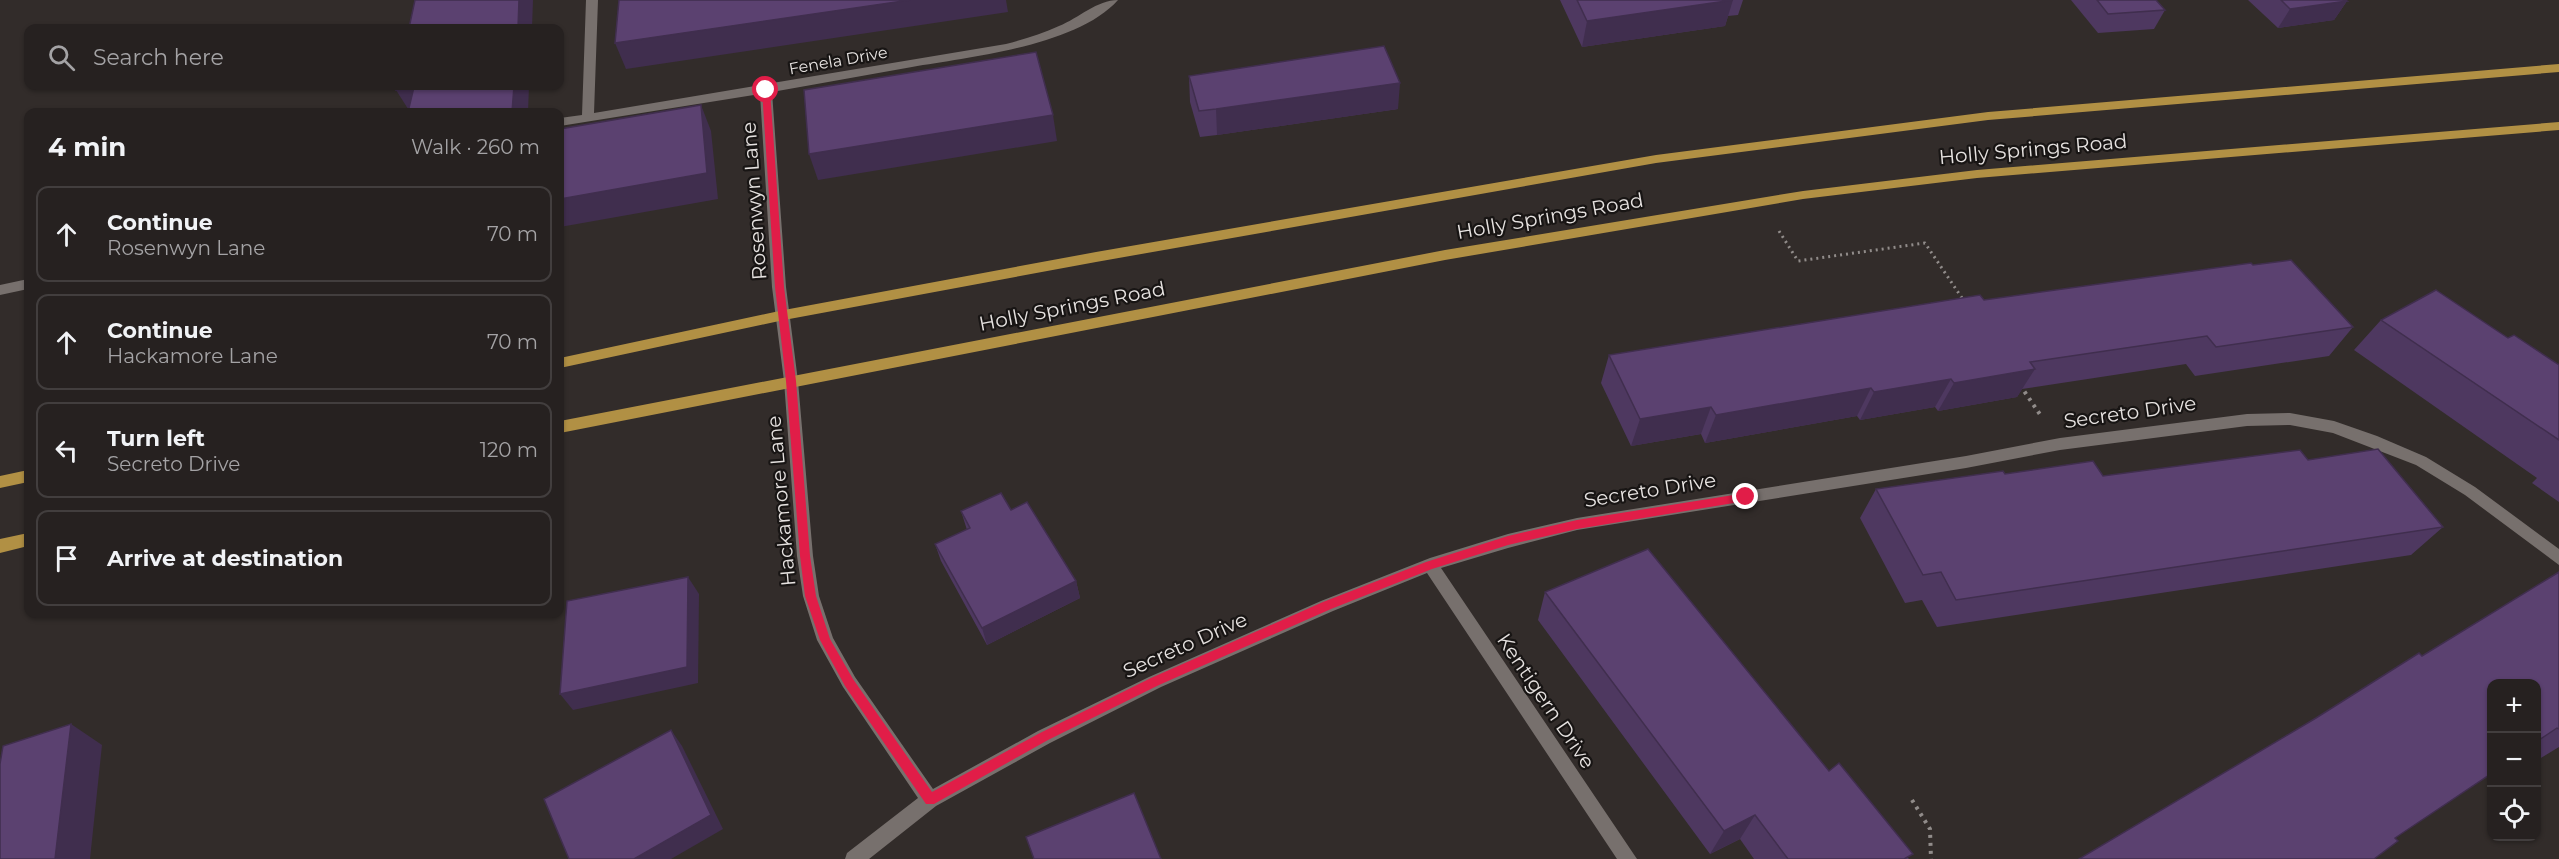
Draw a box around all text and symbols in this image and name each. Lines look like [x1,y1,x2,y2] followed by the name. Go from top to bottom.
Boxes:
[24,24,564,90] search box
[45,41,78,74] icon: search
[787,42,889,79] street label: Fenela Drive
[93,44,224,71] text: Search here
[752,76,778,102] route start
[737,121,771,281] street label: Rosenwyn Lane
[1938,129,2128,169] street label: Holly Springs Road
[48,131,126,163] text: 4 min
[411,135,540,159] text: Walk · 260 m
[1455,188,1645,244] street label: Holly Springs Road
[107,209,213,236] text: Continue
[50,218,83,251] icon: ahead
[487,222,538,246] text: 70 m
[107,236,265,260] text: Rosenwyn Lane
[977,276,1167,336] street label: Holly Springs Road
[107,317,213,344] text: Continue
[50,326,83,359] icon: ahead
[487,330,538,354] text: 70 m
[107,344,278,368] text: Hackamore Lane
[2062,391,2198,433] street label: Secreto Drive
[762,415,800,587] street label: Hackamore Lane
[107,425,205,452] text: Turn left
[50,434,83,467] icon: left
[480,438,538,462] text: 120 m
[107,452,240,476] text: Secreto Drive
[1582,468,1718,512] street label: Secreto Drive
[1732,483,1758,509] route end
[50,542,83,575] icon: arrive
[107,545,343,572] text: Arrive at destination
[1119,607,1251,683] street label: Secreto Drive
[1492,629,1600,773] street label: Kentigern Drive
[2487,679,2541,841] map controls
[2487,679,2541,733] button: +
[2487,733,2541,787] button: −
[2487,787,2541,841] button: locate

